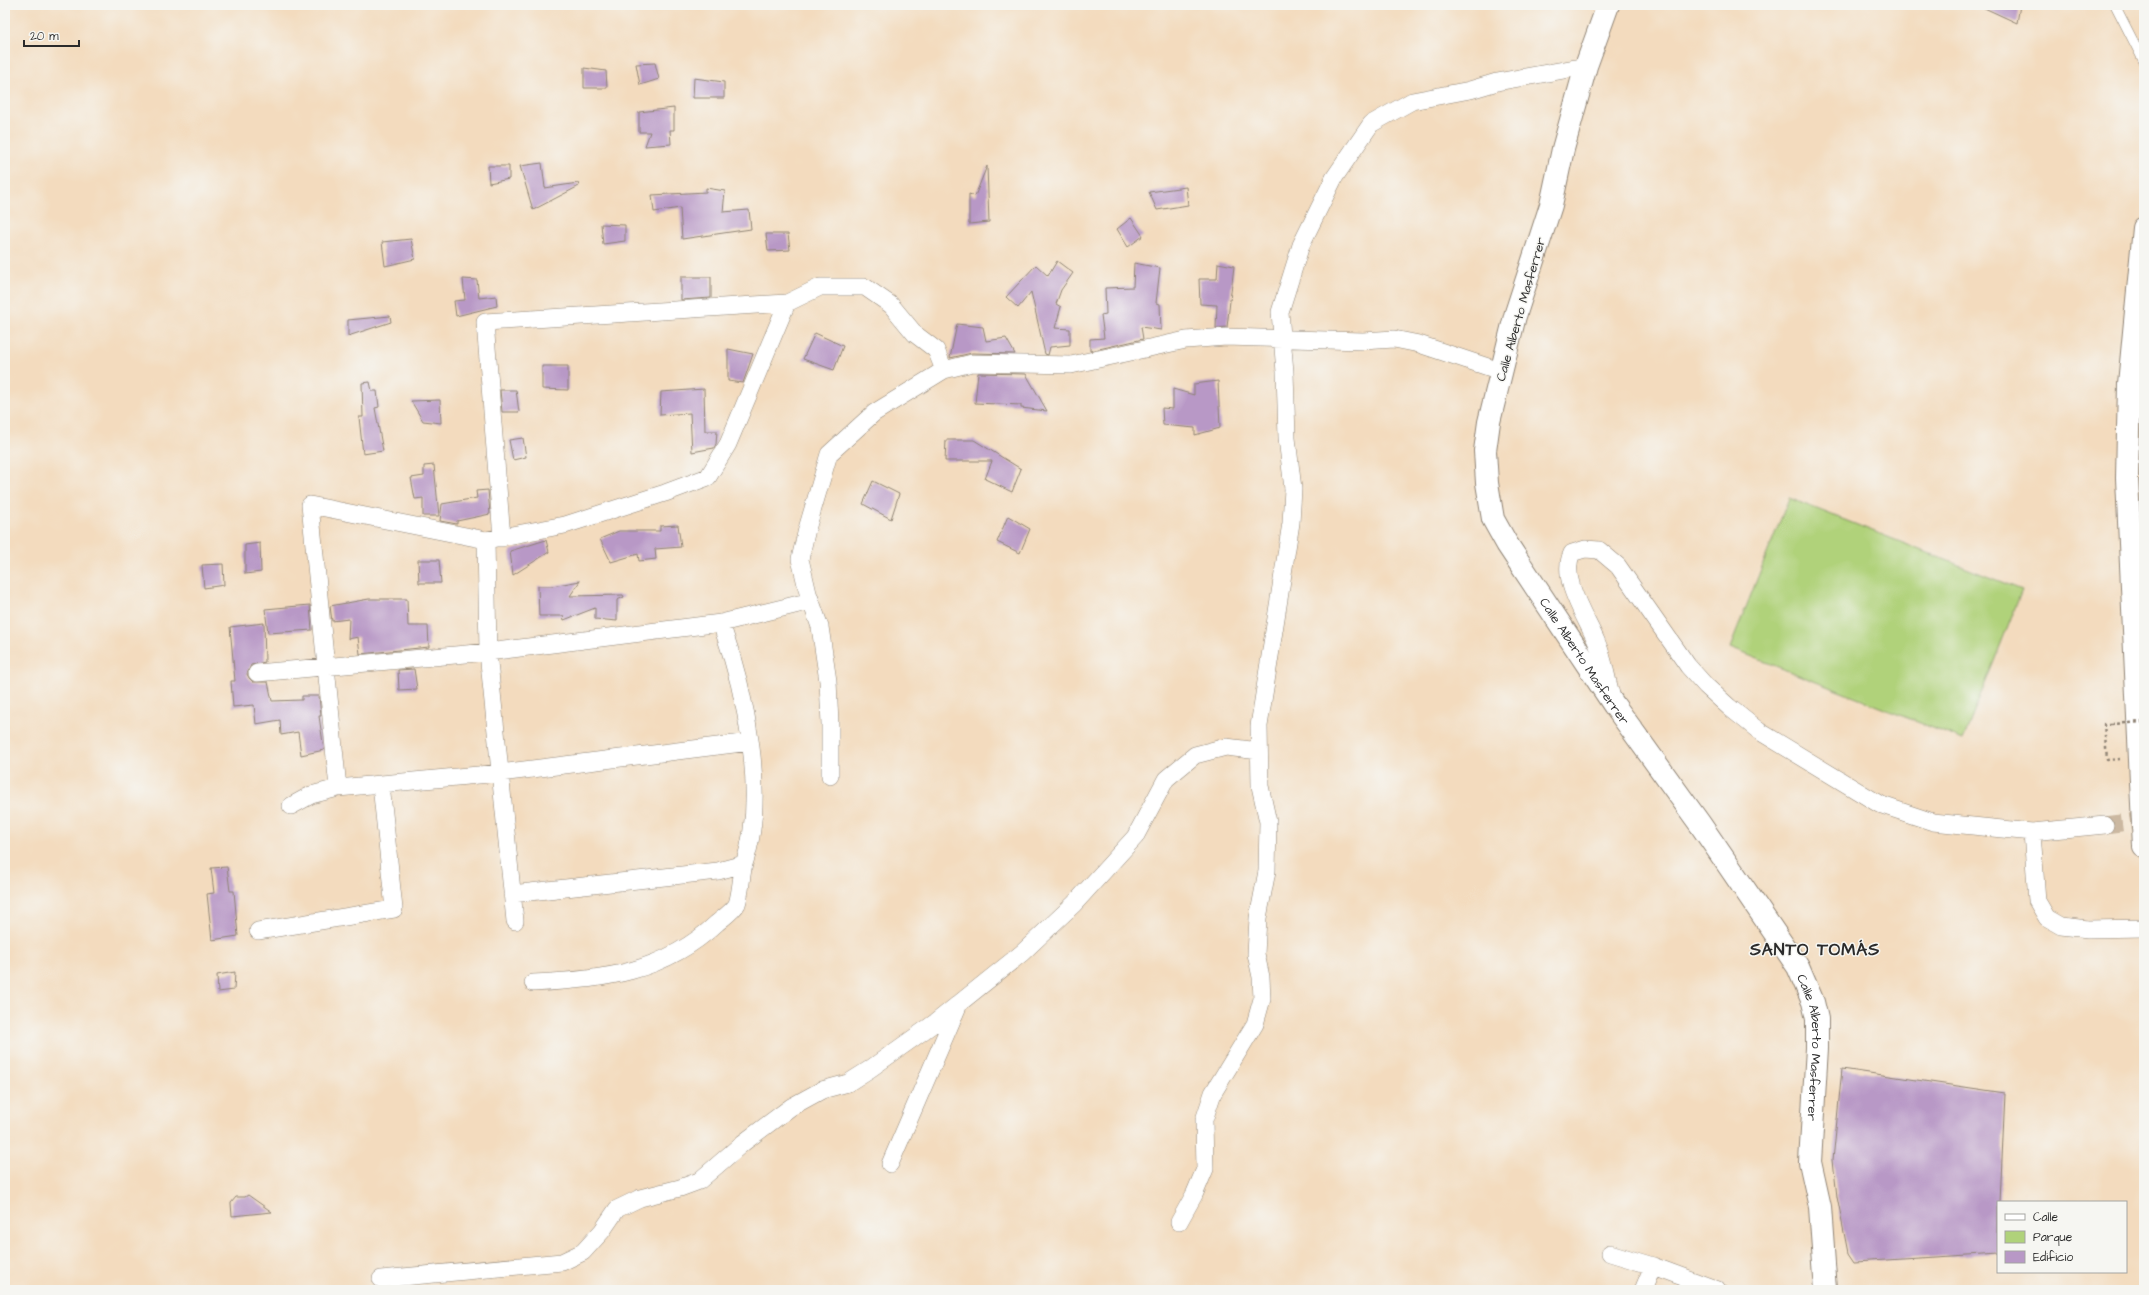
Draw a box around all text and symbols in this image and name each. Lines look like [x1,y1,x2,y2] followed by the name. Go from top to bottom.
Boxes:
[24,22,79,48] scale bar
[30,28,59,45] text: 20 m
[1492,235,1550,383] street label: Calle Alberto Masferrer
[1535,594,1633,728] street label: Calle Alberto Masferrer
[1749,938,1880,962] district label: SANTO TOMÁS
[1792,972,1826,1121] street label: Calle Alberto Masferrer
[1997,1201,2127,1273] legend
[2033,1209,2058,1226] text: Calle
[2033,1229,2073,1246] text: Parque
[2033,1249,2073,1266] text: Edificio

